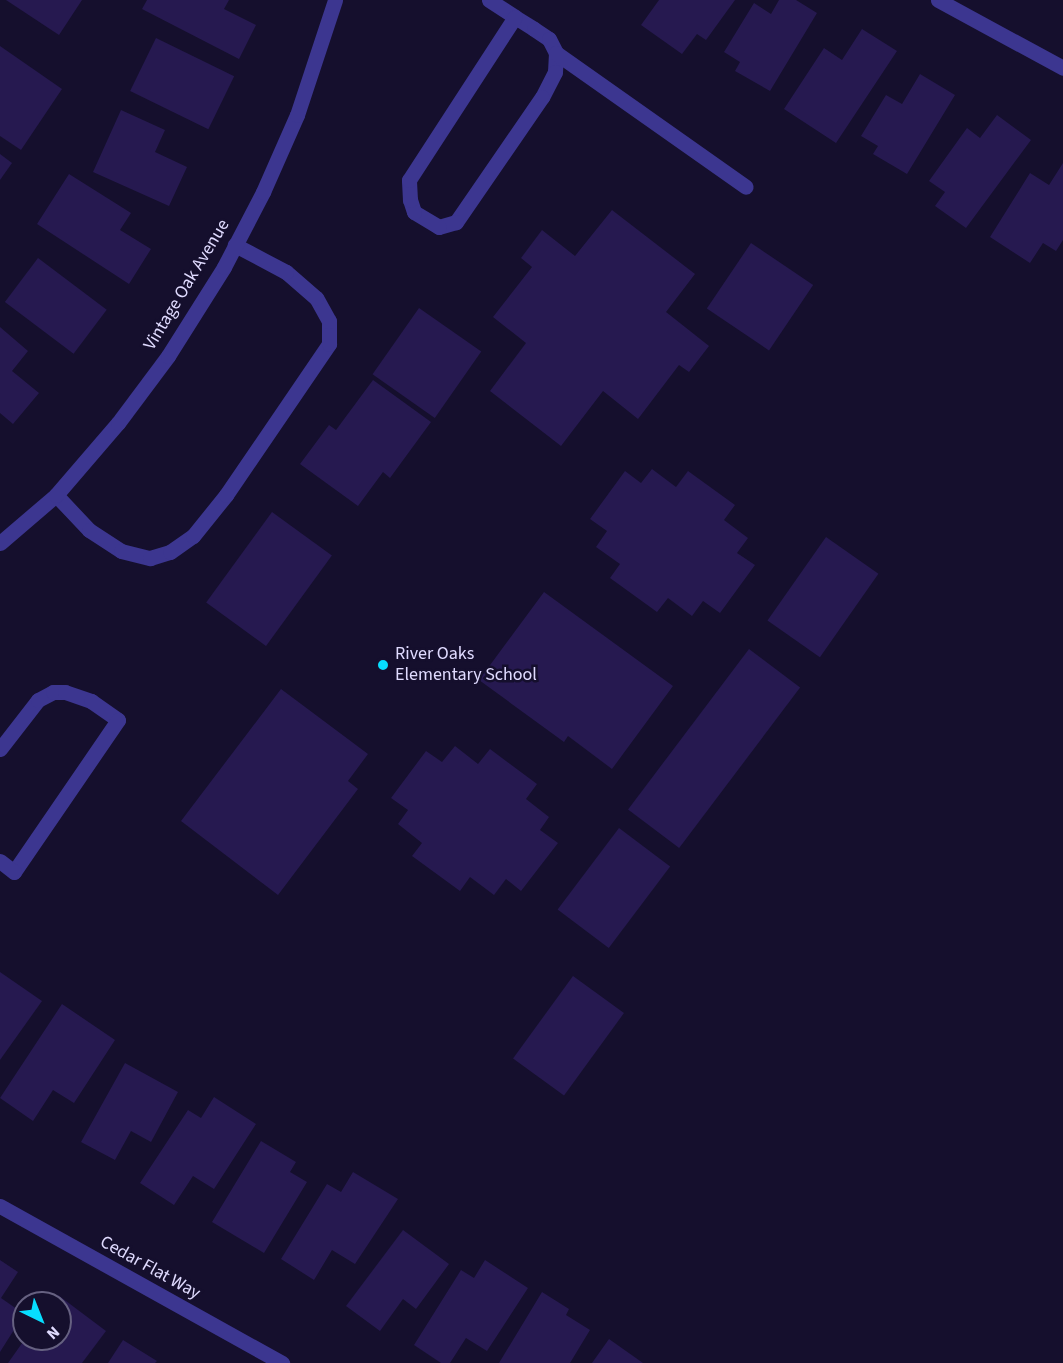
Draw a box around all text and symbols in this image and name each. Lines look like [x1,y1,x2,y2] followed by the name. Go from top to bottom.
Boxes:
[139,216,235,354] street label: Vintage Oak Avenue
[395,644,537,686] place label: River Oaks Elementary School
[376,658,390,672] marker: River Oaks Elementary School
[96,1232,204,1304] street label: Cedar Flat Way
[12,1291,72,1351] north arrow
[42,1321,64,1344] text: N

